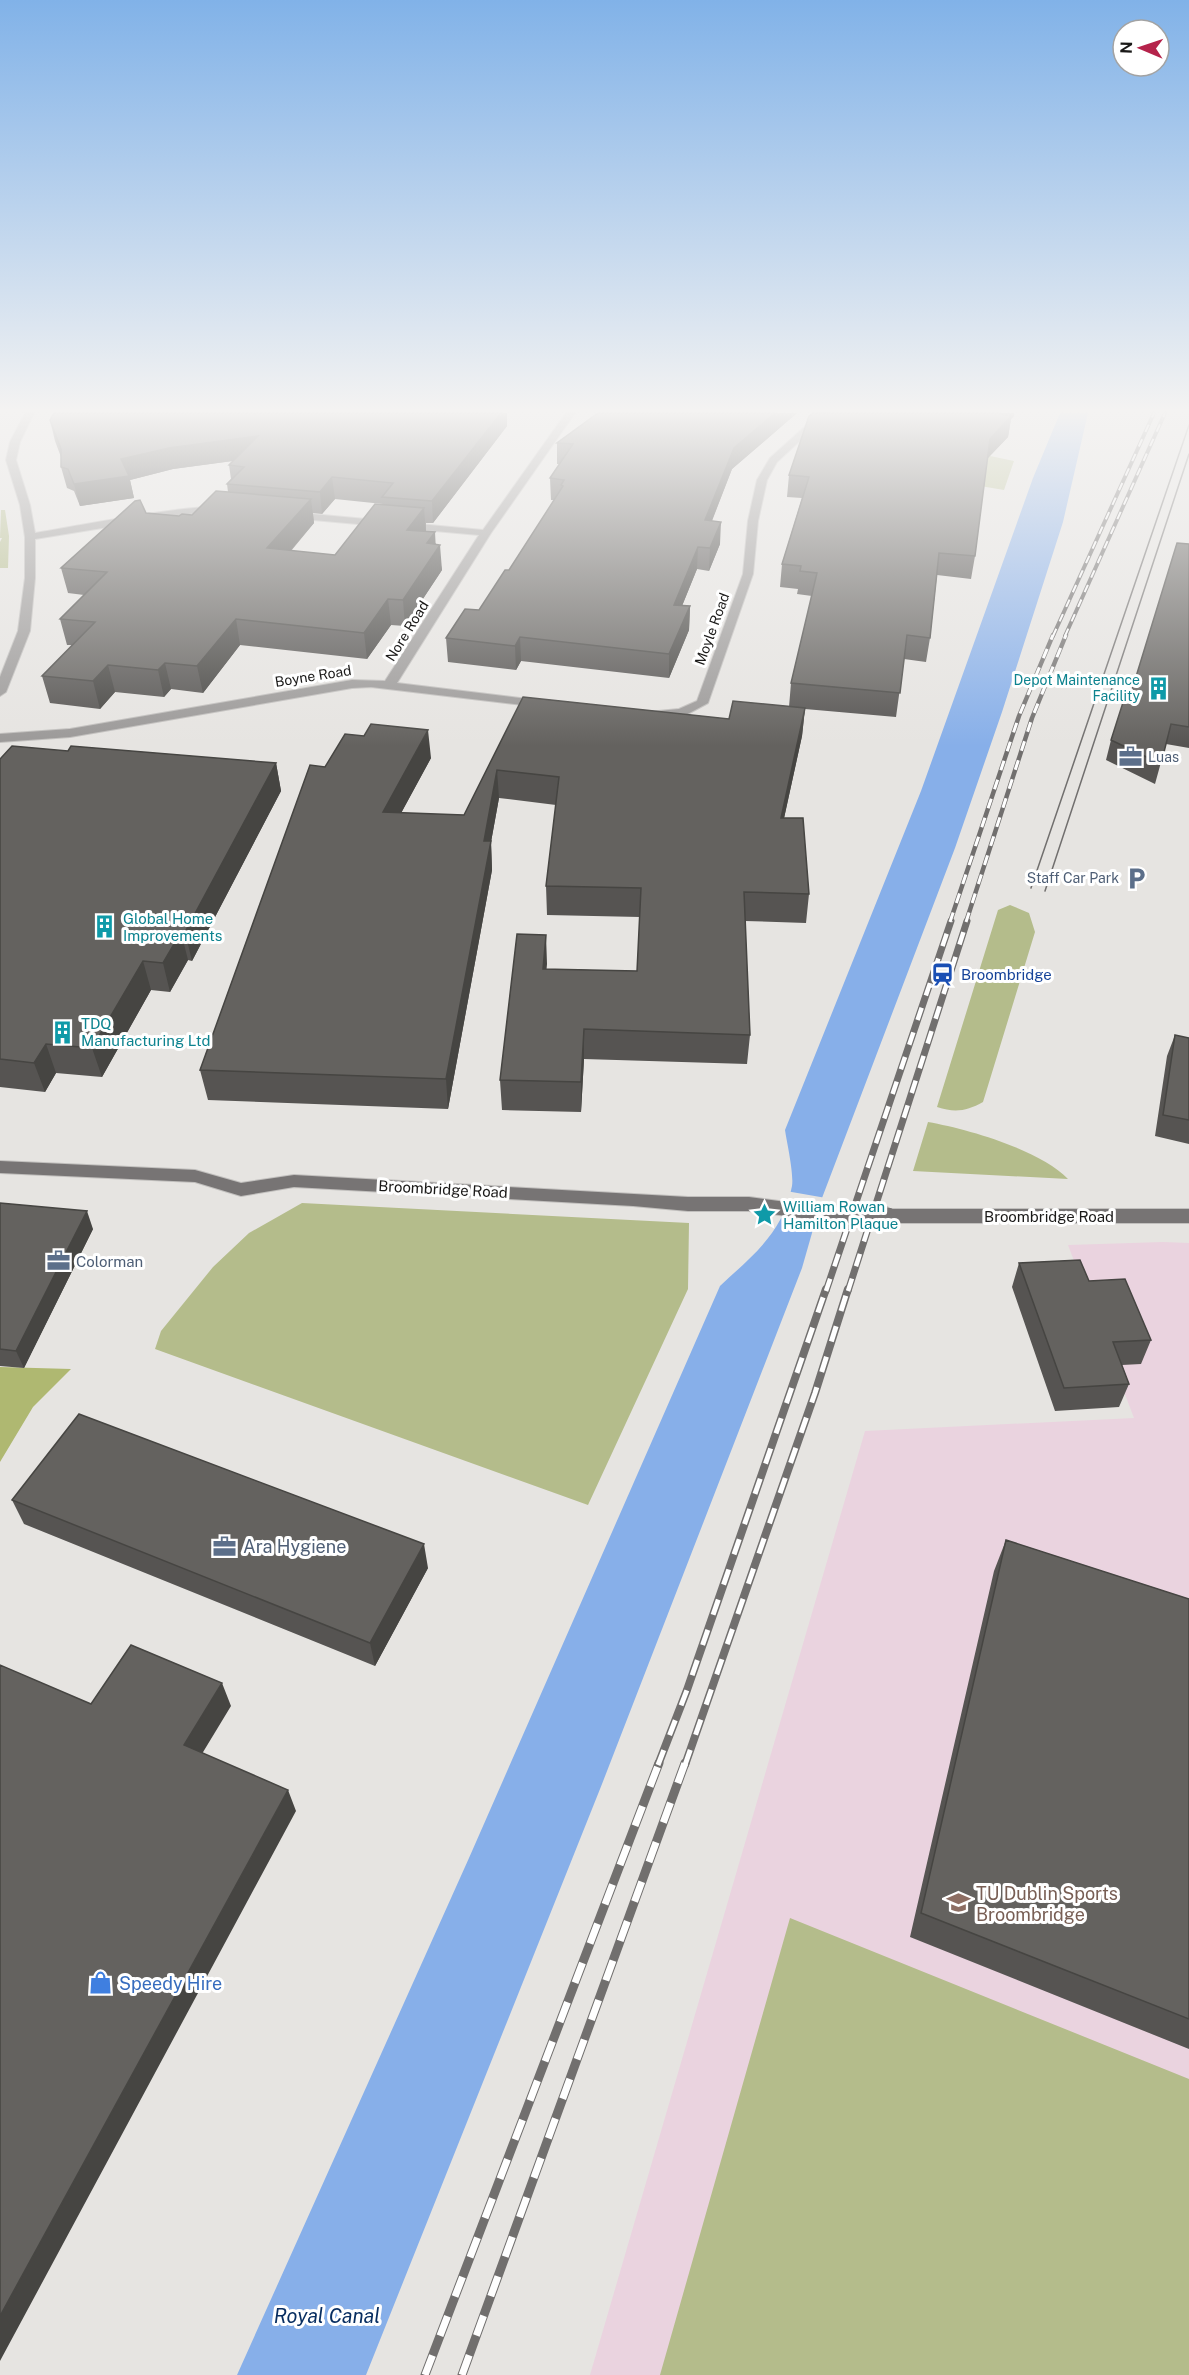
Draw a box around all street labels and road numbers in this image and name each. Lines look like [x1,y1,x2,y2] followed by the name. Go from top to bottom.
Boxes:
[692,591,732,667] street label: Moyle Road
[382,598,432,664] street label: Nore Road
[274,662,352,690] street label: Boyne Road
[378,1177,508,1201] street label: Broombridge Road
[984,1208,1114,1225] street label: Broombridge Road

